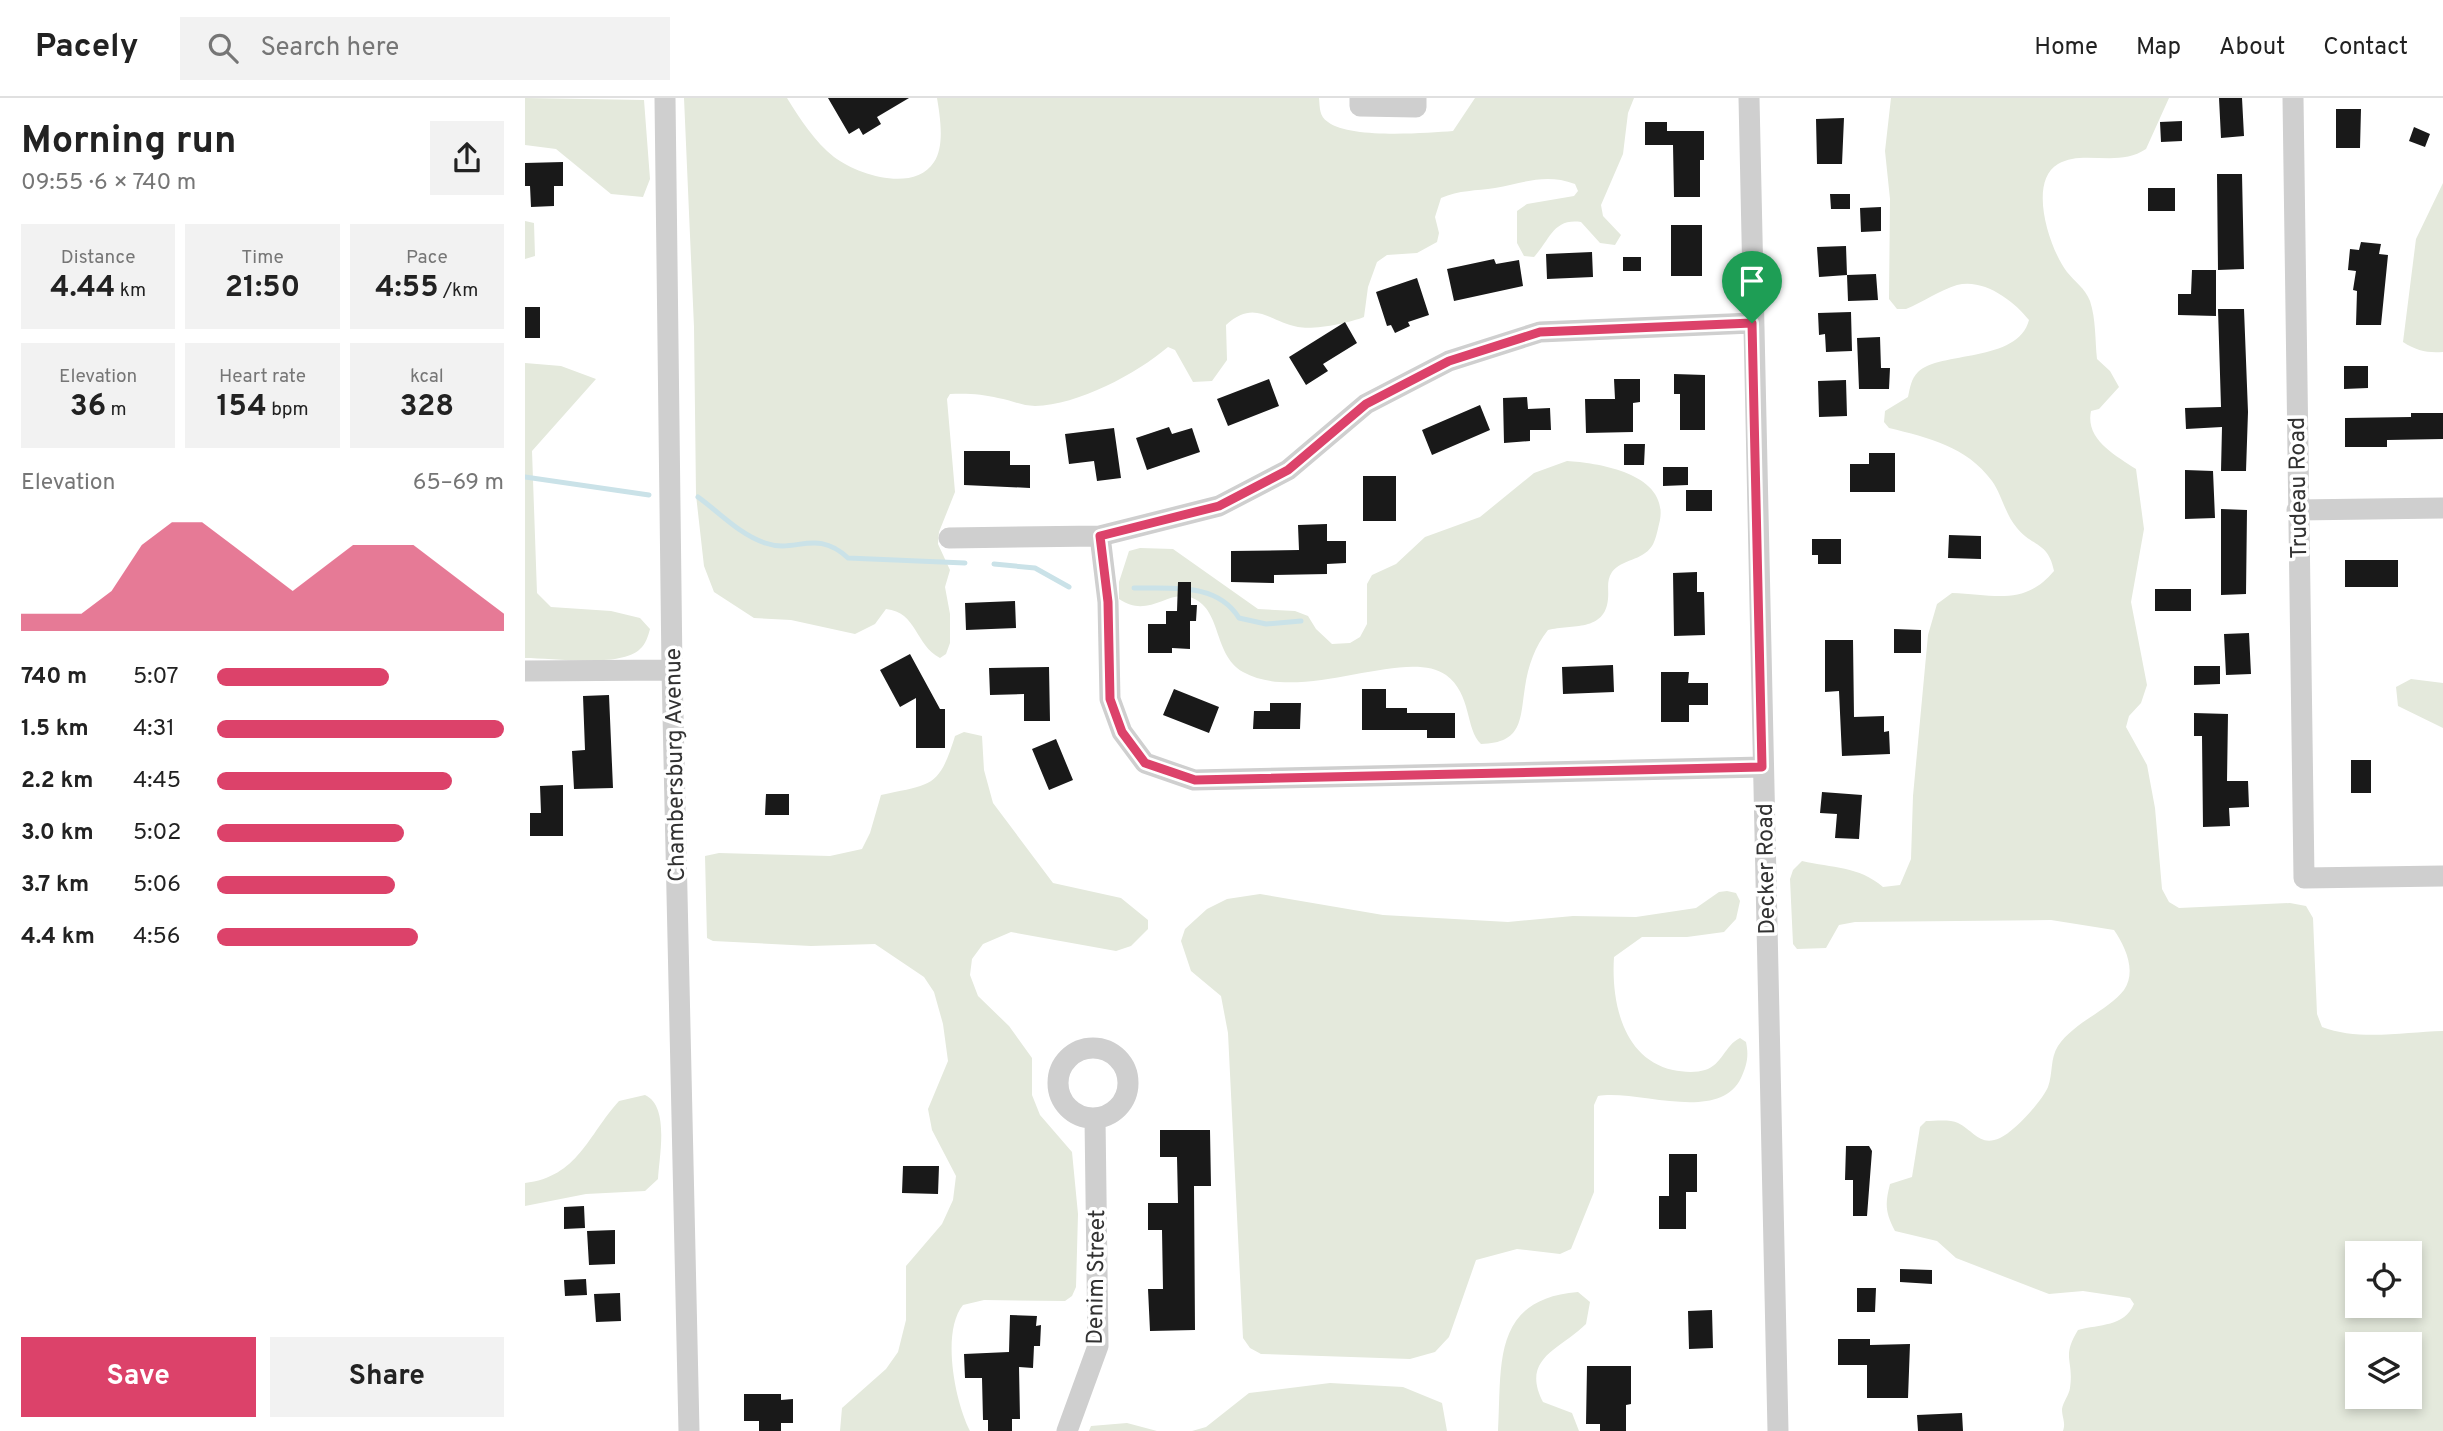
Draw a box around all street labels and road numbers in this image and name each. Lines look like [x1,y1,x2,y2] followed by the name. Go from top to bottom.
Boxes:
[2284,417,2315,559] street label: Trudeau Road
[660,648,693,882] street label: Chambersburg Avenue
[1752,803,1783,935] street label: Decker Road
[1082,1209,1113,1345] street label: Denim Street

